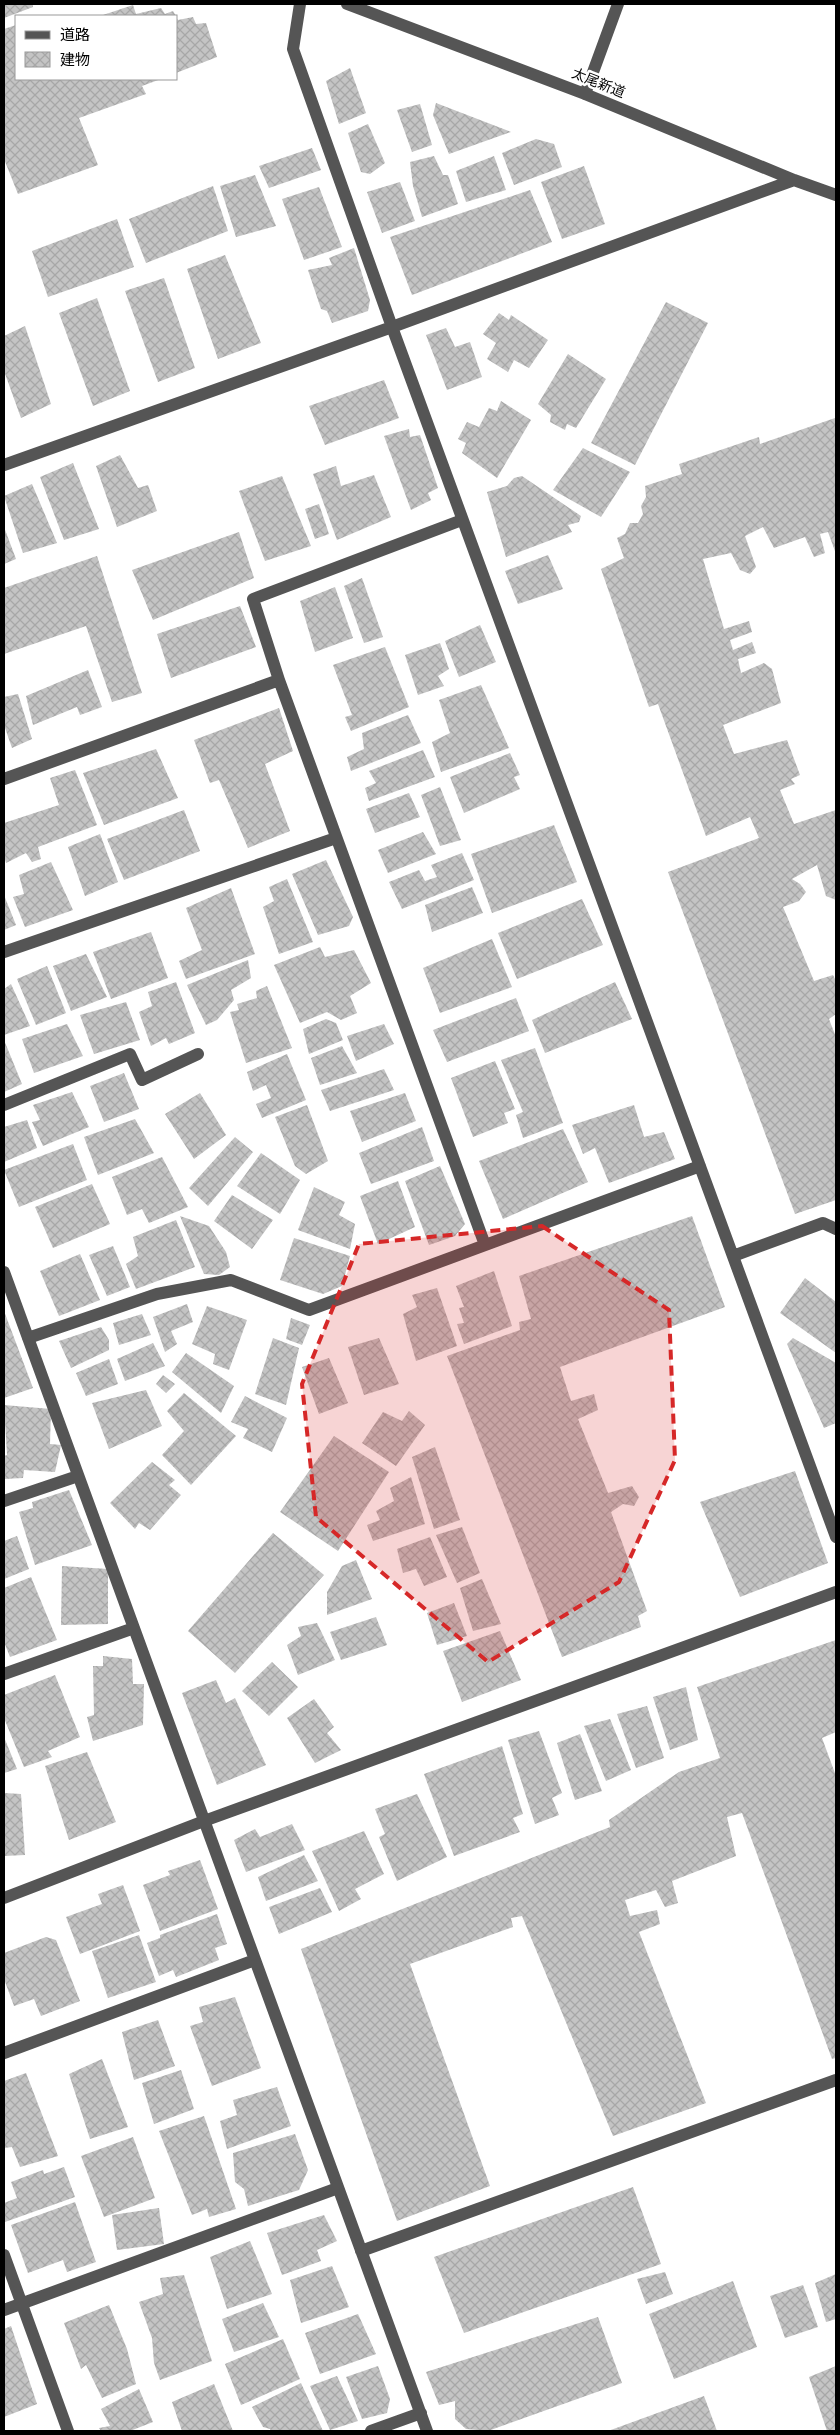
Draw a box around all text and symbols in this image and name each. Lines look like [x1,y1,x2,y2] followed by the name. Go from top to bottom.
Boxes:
[15,15,178,80] legend
[60,27,90,46] text: 道路
[60,52,90,71] text: 建物
[569,66,627,102] street label: 太尾新道

